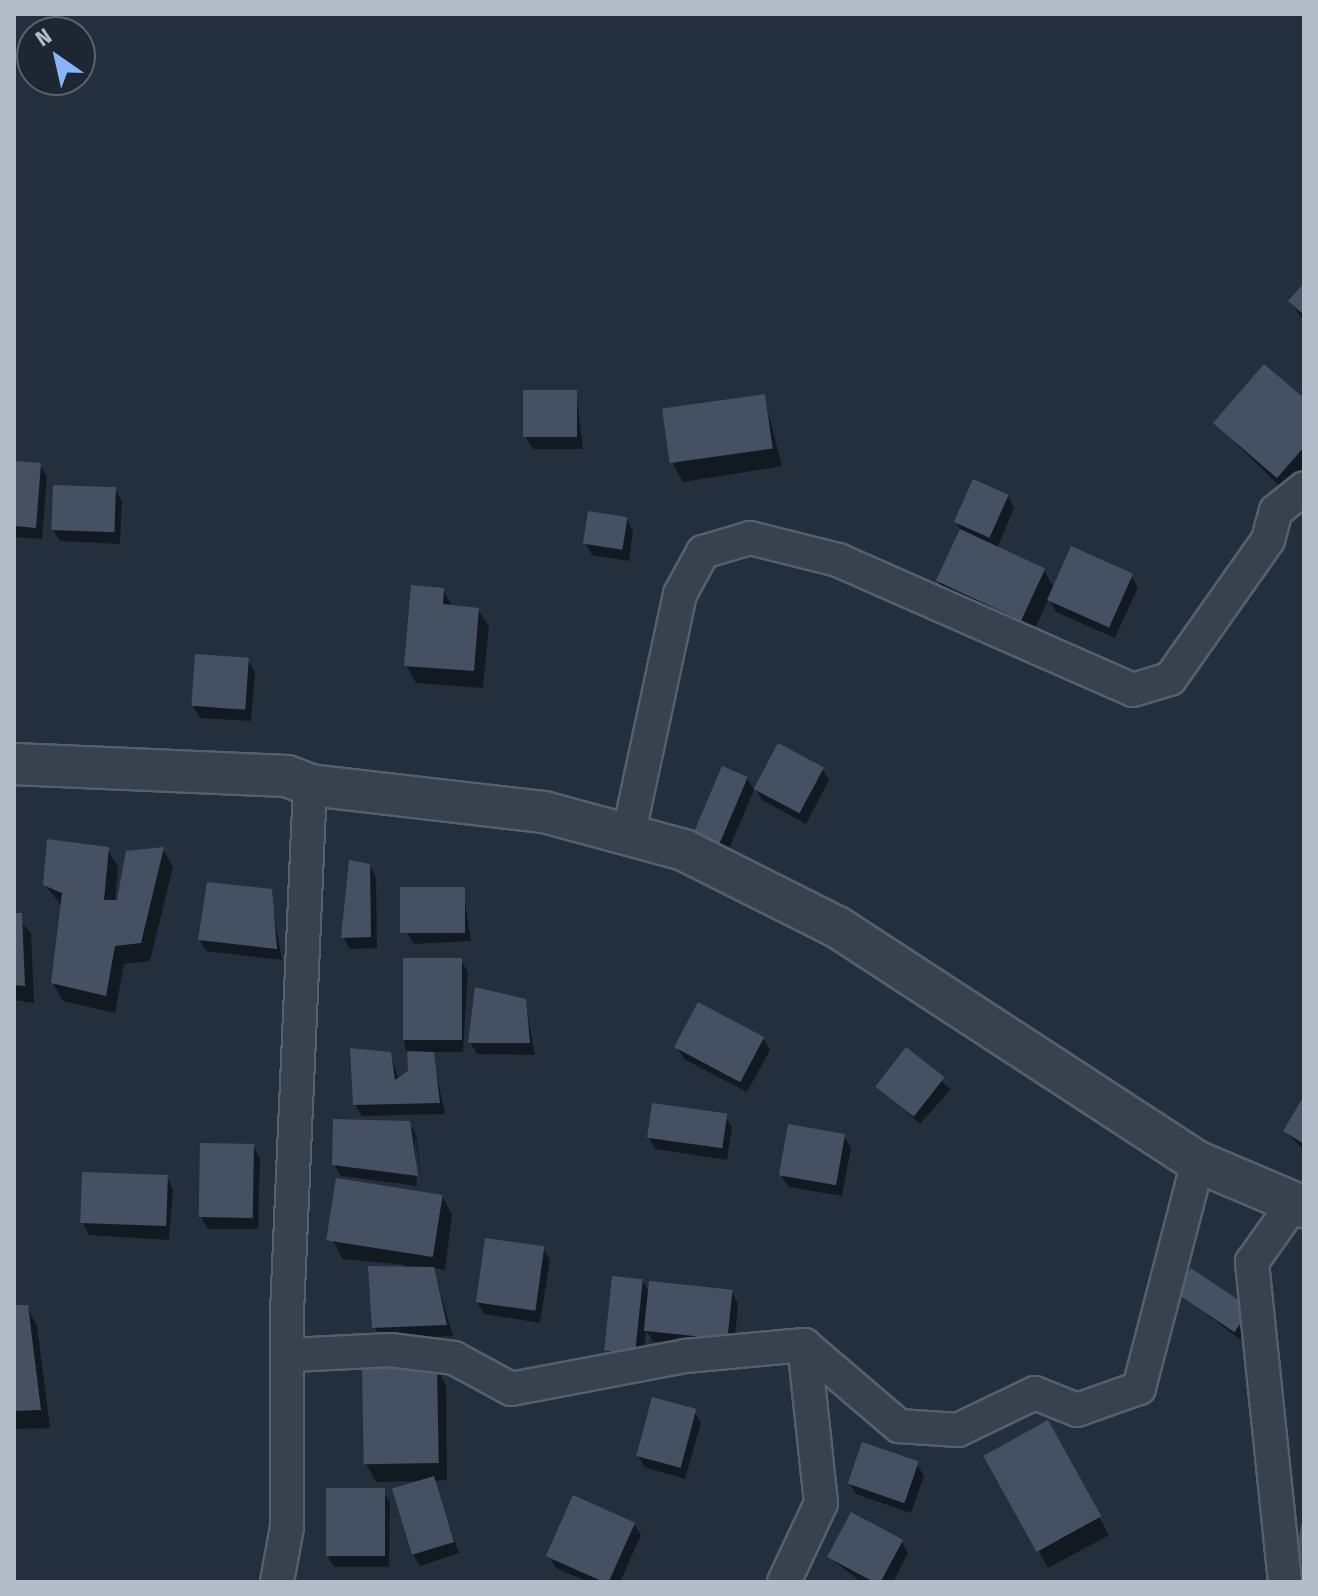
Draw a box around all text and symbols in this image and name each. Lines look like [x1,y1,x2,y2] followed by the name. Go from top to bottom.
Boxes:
[16,16,96,96] north arrow
[30,22,56,52] text: N

